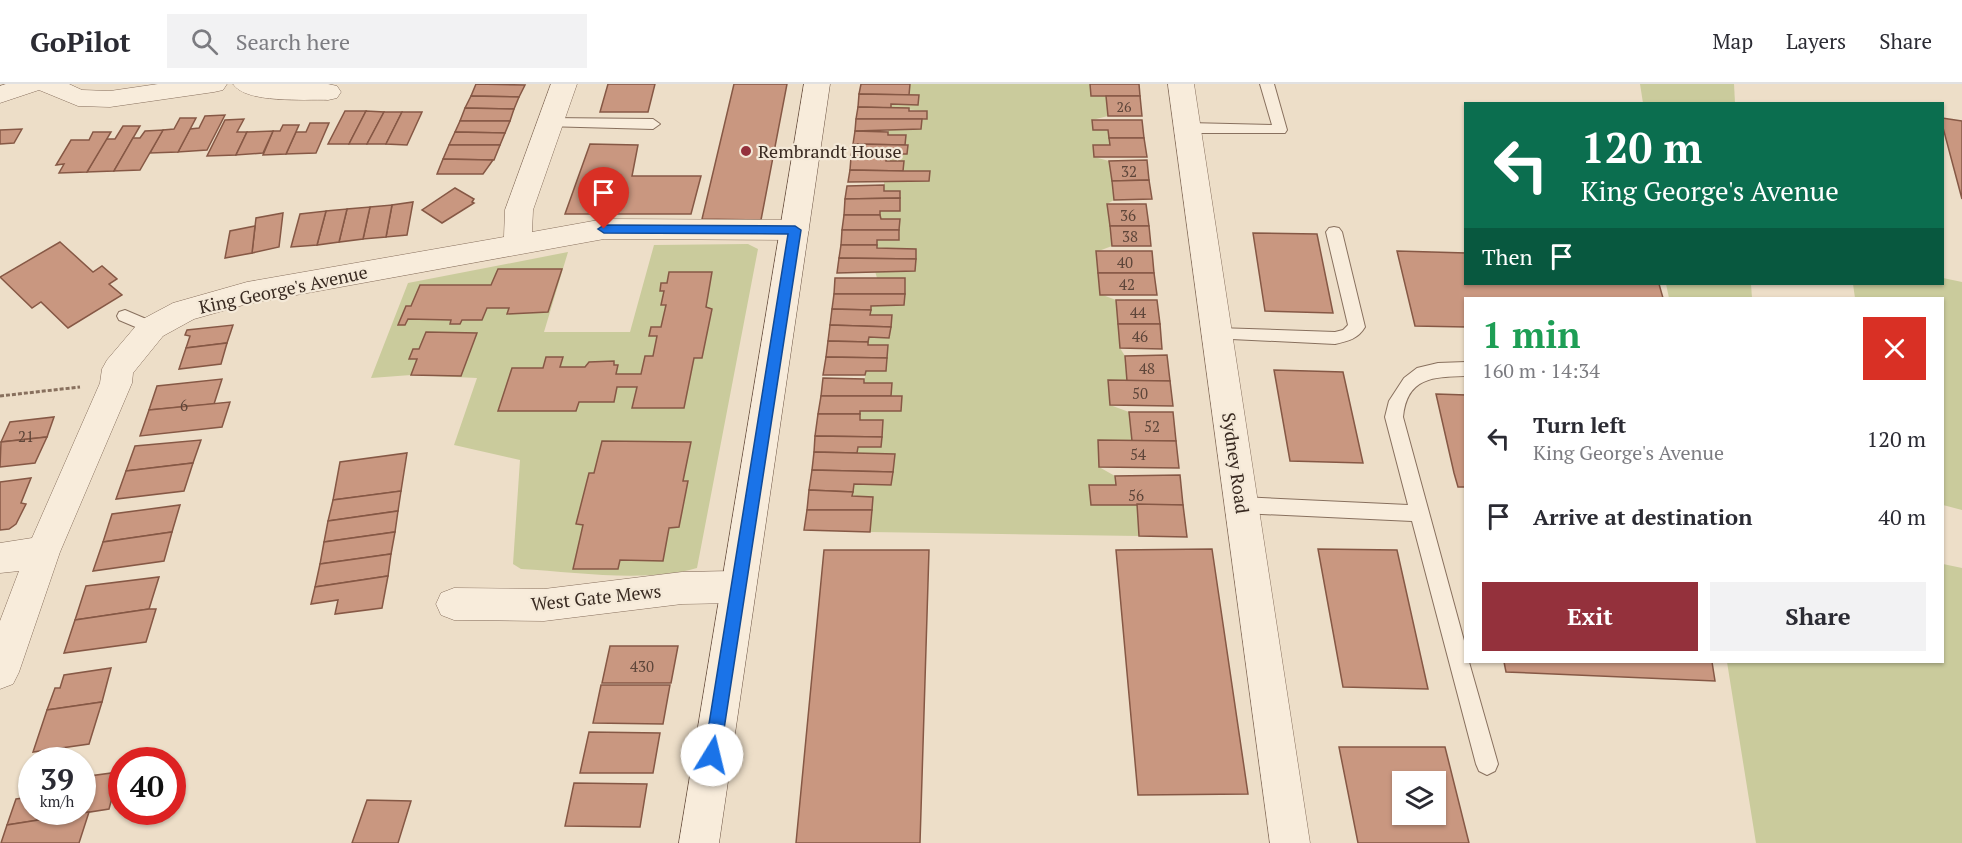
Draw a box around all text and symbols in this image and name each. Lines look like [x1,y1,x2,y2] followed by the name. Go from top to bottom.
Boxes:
[167,14,587,68] search box
[30,23,131,60] text: GoPilot
[188,25,221,58] icon: search
[236,27,350,56] text: Search here
[1712,27,1753,55] text: Map
[1786,27,1846,55] text: Layers
[1879,27,1932,55] text: Share
[1117,97,1132,116] house number: 26
[1581,119,1702,175] text: 120 m
[1482,126,1560,204] icon: left
[758,139,902,163] place label: Rembrandt House
[739,144,753,158] marker: Rembrandt House
[1121,161,1137,181] house number: 32
[578,167,629,229] pin
[1581,173,1839,209] text: King George's Avenue
[587,176,620,209] icon: arrive
[1120,205,1136,225] house number: 36
[1122,226,1138,246] house number: 38
[1545,240,1578,273] icon: arrive
[1482,242,1533,271] text: Then
[1117,252,1133,272] house number: 40
[196,259,370,319] street label: King George's Avenue
[1119,274,1135,294] house number: 42
[1130,302,1146,322] house number: 44
[1482,311,1580,358] text: 1 min
[1863,317,1926,380] button: close
[1132,326,1148,346] house number: 46
[1482,357,1600,384] text: 160 m · 14:34
[1139,358,1155,378] house number: 48
[1132,383,1148,403] house number: 50
[180,395,188,415] house number: 6
[1533,410,1626,439] text: Turn left
[1217,411,1255,515] street label: Sydney Road
[1144,416,1160,436] house number: 52
[1482,422,1515,455] icon: left
[1866,424,1926,453] text: 120 m
[18,426,34,446] house number: 21
[1533,439,1724,466] text: King George's Avenue
[1130,444,1146,464] house number: 54
[1128,485,1144,505] house number: 56
[1482,500,1515,533] icon: arrive
[1533,502,1752,531] text: Arrive at destination
[1878,502,1926,531] text: 40 m
[530,578,662,616] street label: West Gate Mews
[1482,582,1698,651] button: Exit
[1710,582,1926,651] button: Share
[630,656,654,676] house number: 430
[680,723,744,787] position arrow
[108,747,186,825] speed limit sign: 40
[40,759,74,799] text: 39
[1392,771,1446,825] map controls
[1392,771,1446,825] button: layers
[40,791,74,811] text: km/h

